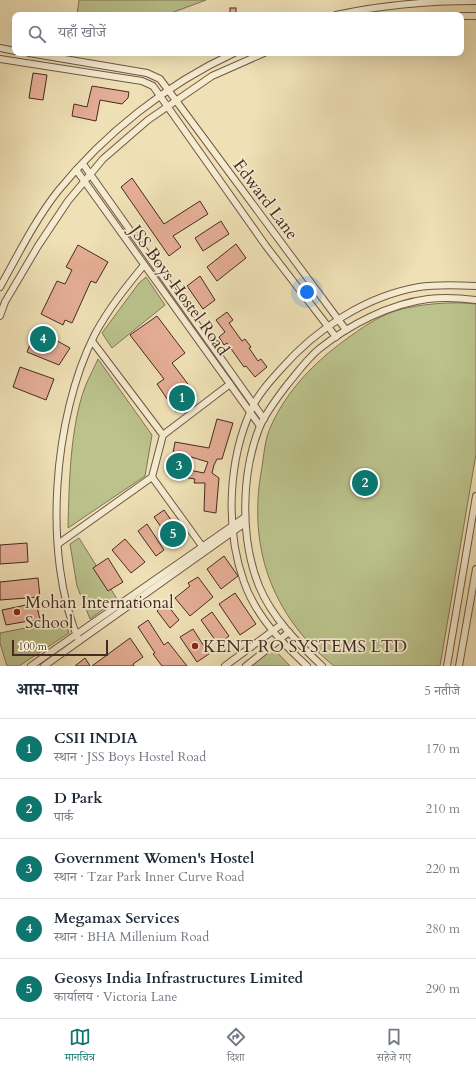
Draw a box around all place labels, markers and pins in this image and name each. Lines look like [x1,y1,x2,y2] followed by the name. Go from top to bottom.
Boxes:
[30,324,56,354] pin: 4
[169,383,195,413] pin: 1
[166,451,192,481] pin: 3
[352,468,378,498] pin: 2
[160,519,186,549] pin: 5
[25,591,174,634] place label: Mohan International School
[12,607,22,617] marker: Mohan International School
[203,635,407,658] place label: KENT RO SYSTEMS LTD
[190,641,200,651] marker: KENT RO SYSTEMS LTD

